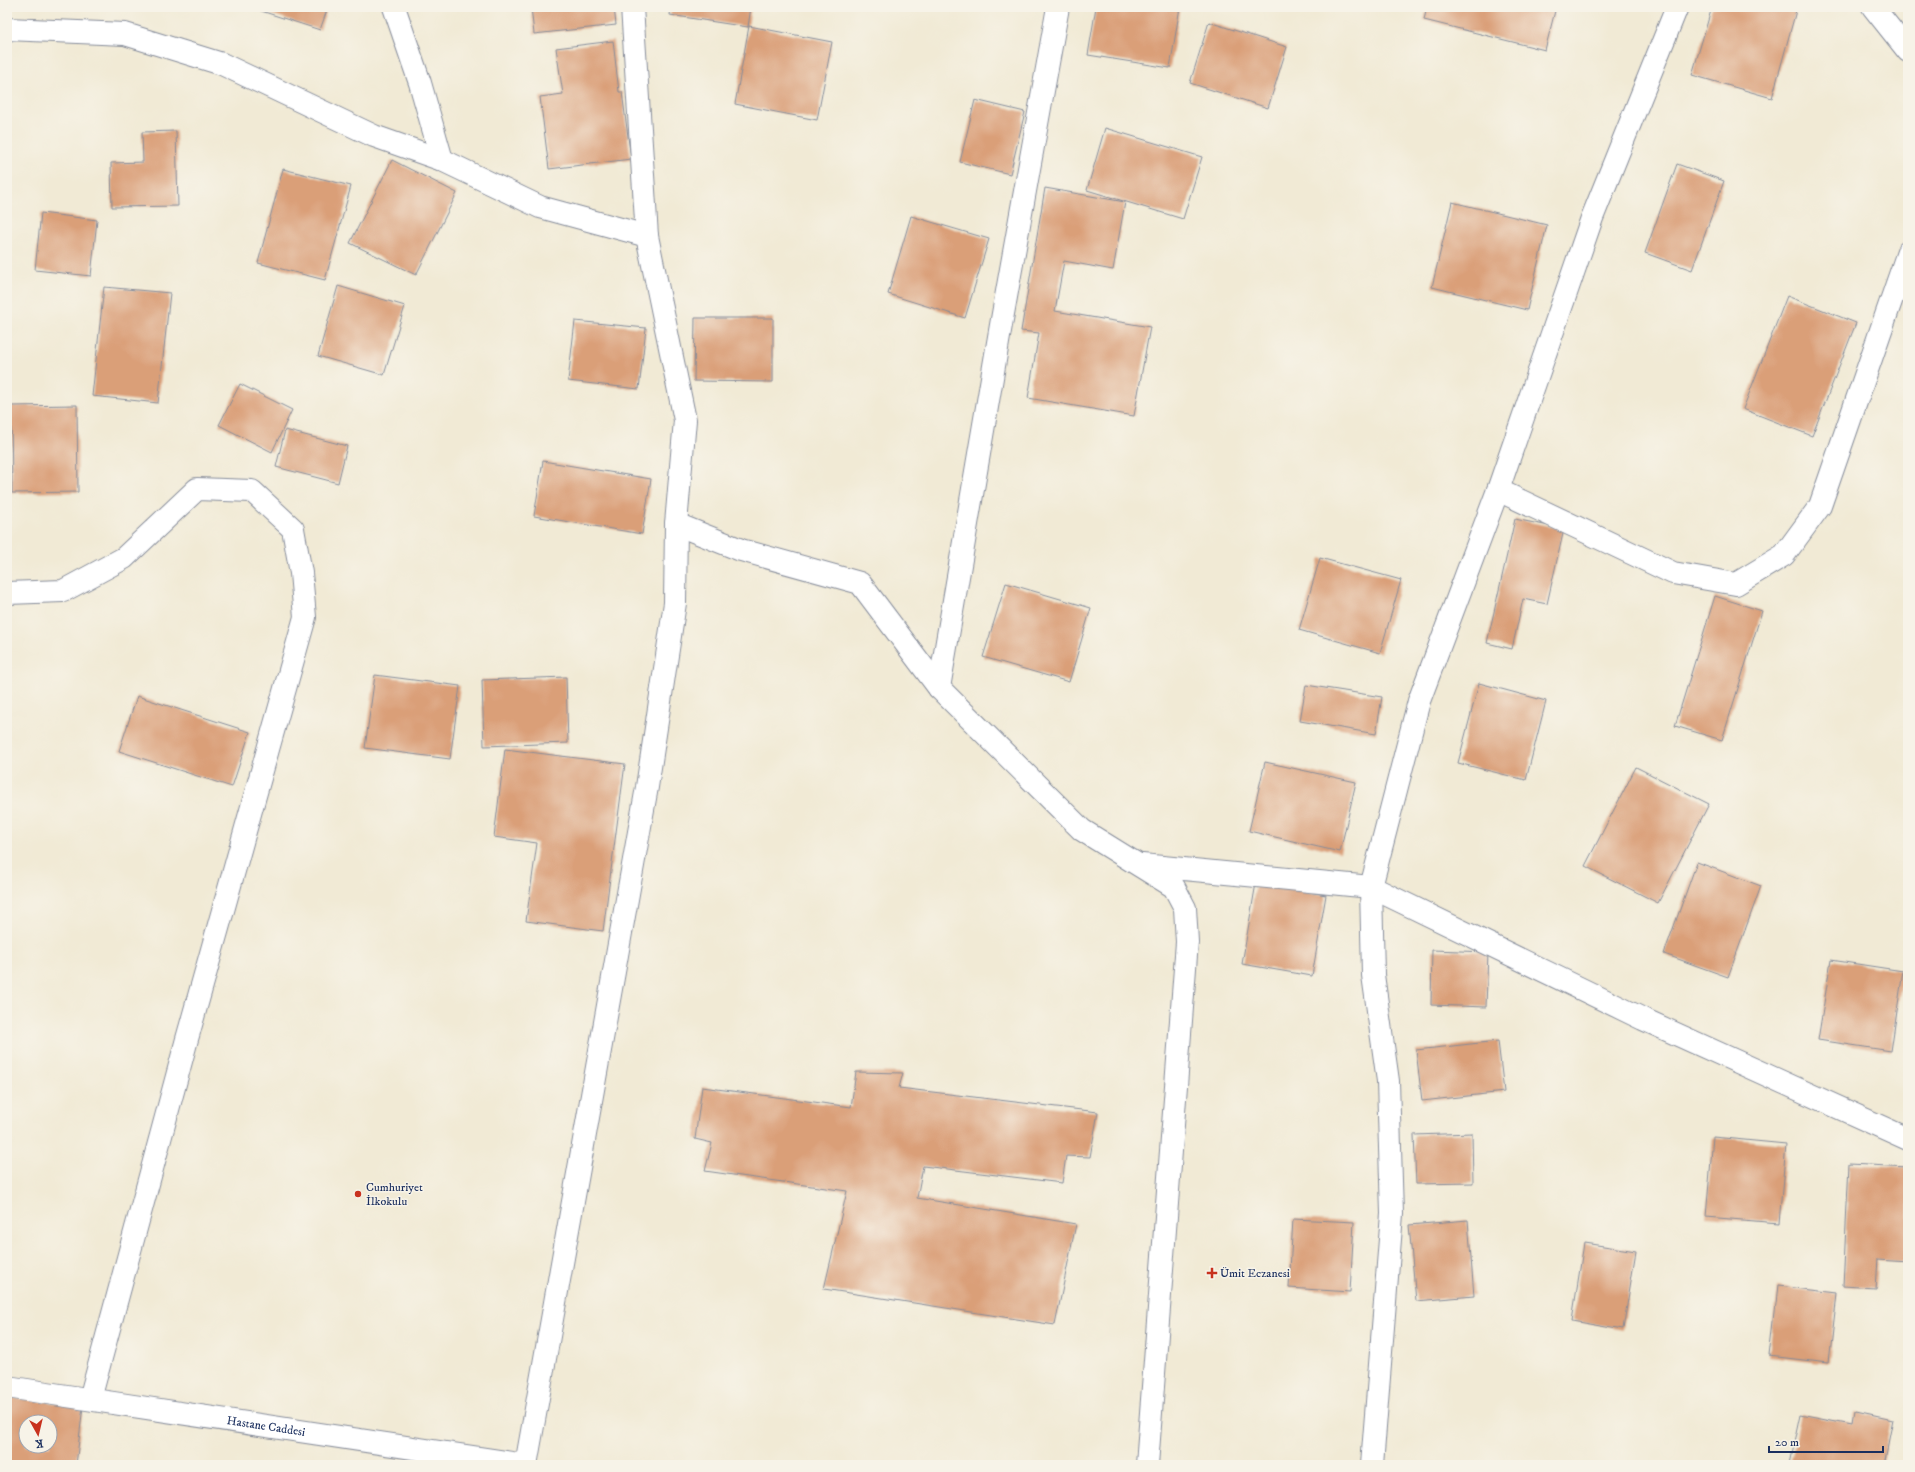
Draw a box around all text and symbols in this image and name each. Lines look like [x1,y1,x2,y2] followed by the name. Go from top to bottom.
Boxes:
[366,1180,423,1209] place label: Cumhuriyet İlkokulu
[353,1189,363,1199] marker: Cumhuriyet İlkokulu
[1220,1266,1290,1281] place label: Ümit Eczanesi
[1207,1268,1217,1278] marker: Ümit Eczanesi
[226,1413,306,1440] street label: Hastane Caddesi
[18,1414,58,1454] north arrow
[1769,1428,1883,1454] scale bar
[34,1435,44,1450] text: K
[1775,1435,1799,1450] text: 20 m

